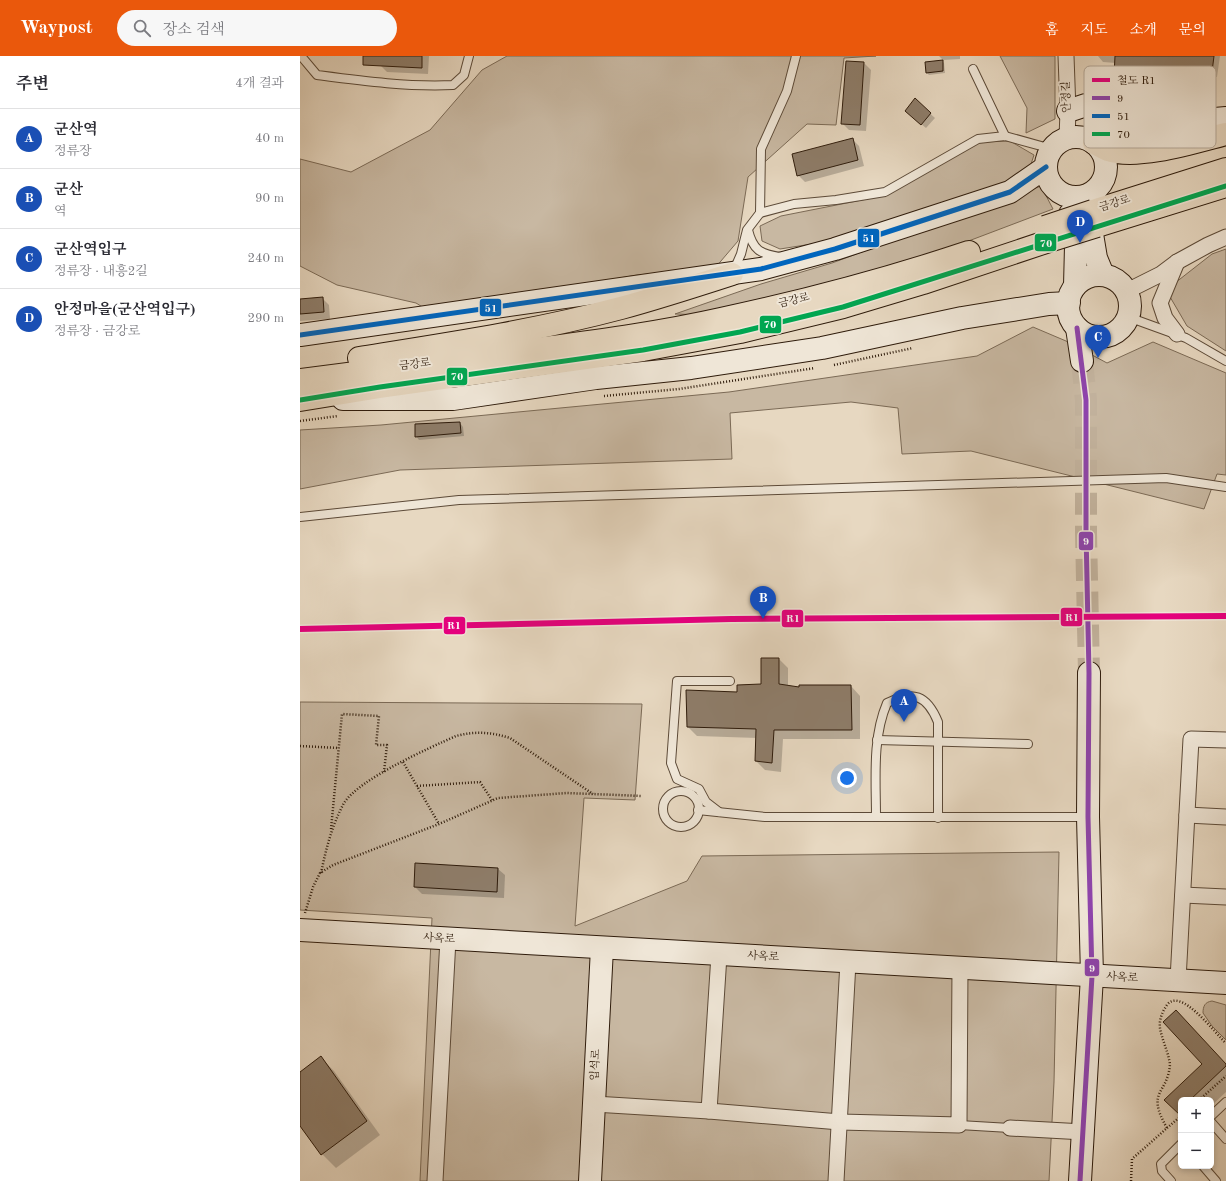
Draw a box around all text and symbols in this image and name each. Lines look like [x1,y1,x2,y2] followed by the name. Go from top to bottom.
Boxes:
[117,10,397,46] search box
[131,17,153,39] icon: search
[20,19,93,38] text: Waypost
[163,23,225,38] text: 장소 검색
[1045,23,1059,37] text: 홈
[1081,23,1108,37] text: 지도
[1130,23,1157,37] text: 소개
[1179,23,1206,37] text: 문의
[1084,66,1216,148] legend
[1117,75,1156,87] text: 철도 R1
[16,76,49,93] text: 주변
[235,77,284,90] text: 4개 결과
[1060,81,1073,113] street label: 안정길
[1117,94,1123,105] text: 9
[1117,112,1130,123] text: 51
[54,123,97,138] text: 군산역
[1117,130,1130,141] text: 70
[24,132,34,145] text: A
[255,132,284,145] text: 40 m
[54,145,92,158] text: 정류장
[54,183,83,198] text: 군산
[24,192,34,205] text: B
[255,192,284,205] text: 90 m
[1098,193,1132,214] street label: 금강로
[54,205,67,218] text: 역
[1067,210,1093,243] pin: D
[857,228,880,248] line badge: 51
[1034,233,1057,252] line badge: 70
[863,234,875,245] text: 51
[1040,239,1052,250] text: 70
[54,243,126,258] text: 군산역입구
[25,252,33,265] text: C
[247,252,284,265] text: 240 m
[54,265,148,278] text: 정류장 · 내흥2길
[777,291,811,310] street label: 금강로
[479,298,502,317] line badge: 51
[54,303,196,318] text: 안정마을(군산역입구)
[485,304,497,315] text: 51
[24,312,34,325] text: D
[247,312,284,325] text: 290 m
[759,315,782,334] line badge: 70
[764,320,776,331] text: 70
[54,325,140,338] text: 정류장 · 금강로
[1085,325,1111,358] pin: C
[398,357,432,372] street label: 금강로
[446,367,468,386] line badge: 70
[451,372,463,383] text: 70
[1078,531,1094,551] line badge: 9
[1083,537,1089,548] text: 9
[750,586,776,619] pin: B
[1060,607,1083,627] line badge: R1
[781,609,804,628] line badge: R1
[1065,613,1079,624] text: R1
[786,614,800,625] text: R1
[443,616,466,635] line badge: R1
[447,621,461,632] text: R1
[891,689,917,722] pin: A
[837,768,857,788] your location
[423,932,456,945] street label: 사옥로
[747,950,780,963] street label: 사옥로
[1084,958,1100,977] line badge: 9
[1089,964,1095,975] text: 9
[1106,971,1139,984] street label: 사옥로
[589,1048,602,1081] street label: 입석로
[1178,1097,1214,1169] map controls
[1178,1097,1214,1133] button: +
[1178,1133,1214,1169] button: −

